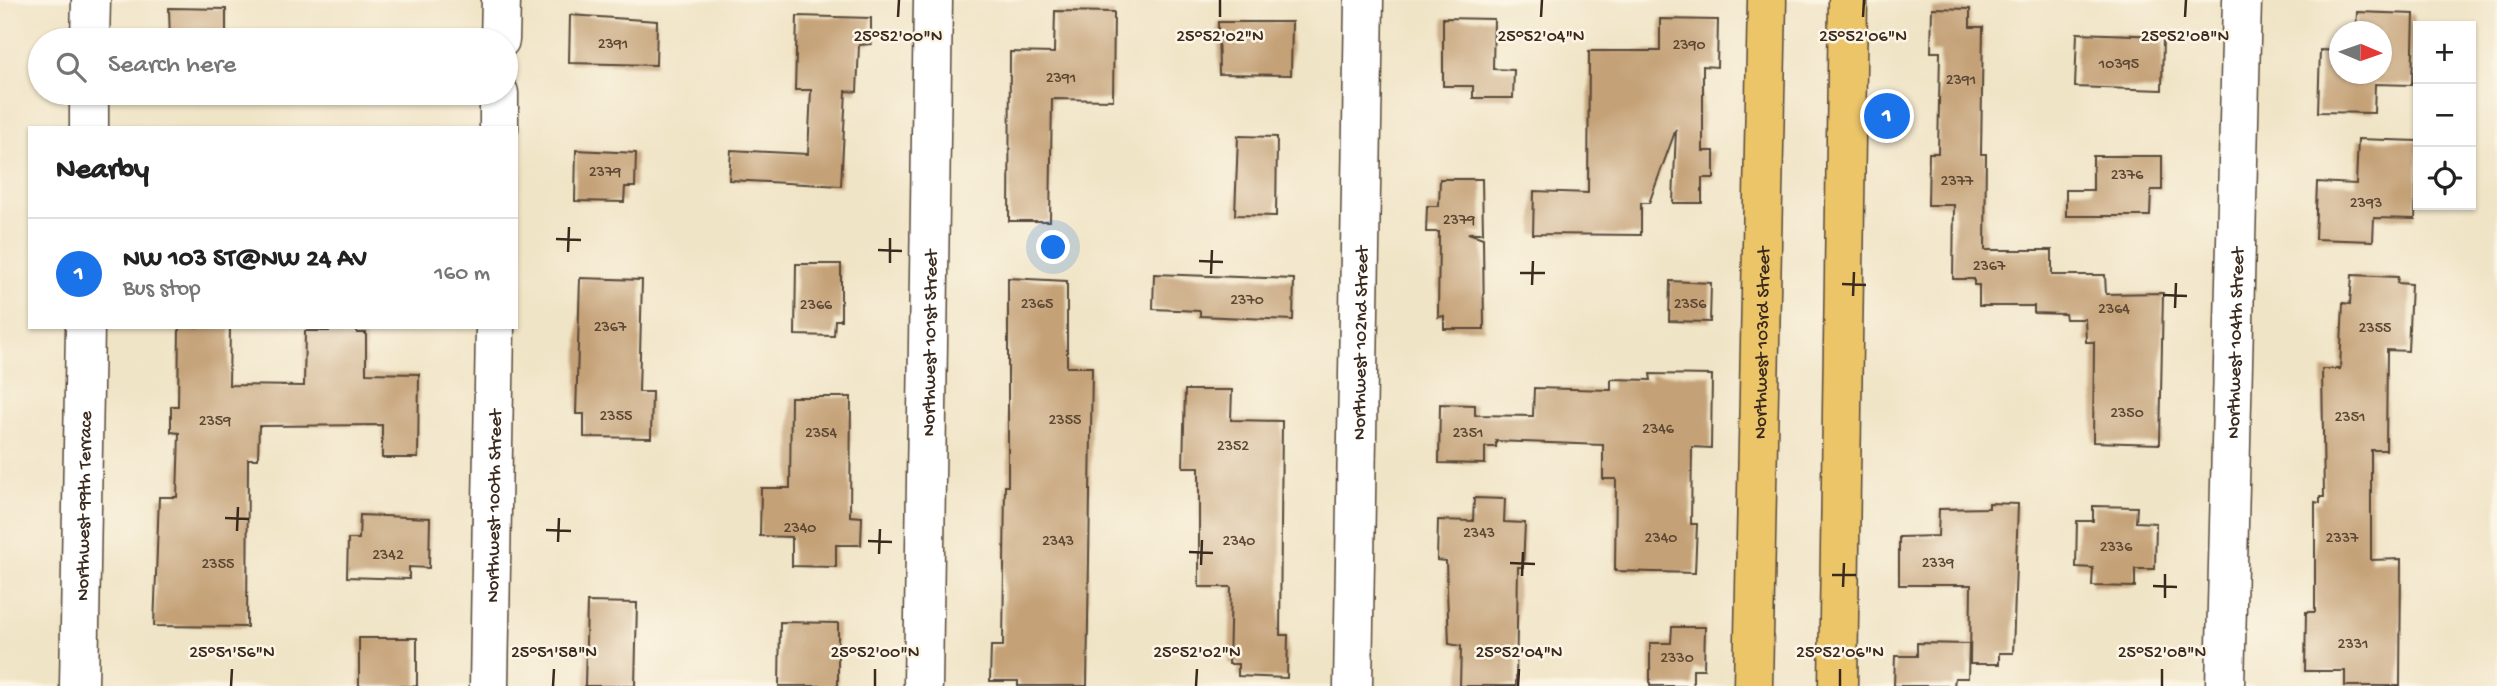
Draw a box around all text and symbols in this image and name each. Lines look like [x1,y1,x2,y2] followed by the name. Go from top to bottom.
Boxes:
[2329,21,2392,84] north arrow
[2413,21,2476,210] map controls
[2413,21,2476,84] button: +
[854,27,942,48] text: 25°52'00"N
[1176,27,1264,48] text: 25°52'02"N
[1497,27,1585,48] text: 25°52'04"N
[1819,27,1907,48] text: 25°52'06"N
[2141,27,2229,48] text: 25°52'08"N
[28,28,518,105] search box
[598,36,628,55] house number: 2391
[1672,37,1706,56] house number: 2390
[52,48,90,86] icon: search
[108,51,236,82] text: Search here
[2098,56,2139,75] house number: 10395
[1046,70,1076,89] house number: 2391
[1946,72,1976,91] house number: 2391
[2413,84,2476,147] button: −
[1864,90,1910,142] pin: 1
[2413,147,2476,210] button: locate
[56,154,149,189] text: Nearby
[589,164,621,183] house number: 2379
[2111,167,2144,186] house number: 2376
[1941,173,1974,192] house number: 2377
[2350,195,2382,214] house number: 2393
[1443,212,1475,231] house number: 2379
[1036,230,1070,264] your location
[1349,244,1375,440] street label: Northwest 102nd Street
[123,245,367,276] text: NW 103 ST@NW 24 AV
[1750,245,1777,439] street label: Northwest 103rd Street
[2223,245,2251,439] street label: Northwest 104th Street
[919,247,944,437] street label: Northwest 101st Street
[1973,258,2006,277] house number: 2367
[74,261,84,288] text: 1
[434,261,490,288] text: 160 m
[123,276,201,303] text: Bus stop
[1230,292,1264,311] house number: 2370
[1021,296,1053,315] house number: 2365
[1674,296,1707,315] house number: 2356
[800,297,833,316] house number: 2366
[2098,301,2130,320] house number: 2364
[594,319,627,338] house number: 2367
[2359,320,2391,339] house number: 2355
[2110,405,2144,424] house number: 2350
[482,407,509,603] street label: Northwest 100th Street
[600,408,632,427] house number: 2355
[2334,409,2366,428] house number: 2351
[72,411,99,601] street label: Northwest 99th Terrace
[1049,412,1081,431] house number: 2355
[199,413,231,432] house number: 2359
[1642,421,1675,440] house number: 2346
[805,425,837,444] house number: 2354
[1452,425,1484,444] house number: 2351
[1217,438,1249,457] house number: 2352
[784,520,816,539] house number: 2340
[1463,525,1495,544] house number: 2343
[1645,530,1677,549] house number: 2340
[2326,530,2359,549] house number: 2337
[1042,533,1074,552] house number: 2343
[1223,533,1255,552] house number: 2340
[2100,539,2133,558] house number: 2336
[372,547,404,566] house number: 2342
[1922,555,1954,574] house number: 2339
[202,556,234,575] house number: 2355
[2338,636,2368,655] house number: 2331
[189,643,275,664] text: 25°51'56"N
[511,643,597,664] text: 25°51'58"N
[831,643,919,664] text: 25°52'00"N
[1153,643,1241,664] text: 25°52'02"N
[1475,643,1563,664] text: 25°52'04"N
[1796,643,1884,664] text: 25°52'06"N
[2118,643,2206,664] text: 25°52'08"N
[1660,650,1694,669] house number: 2330

